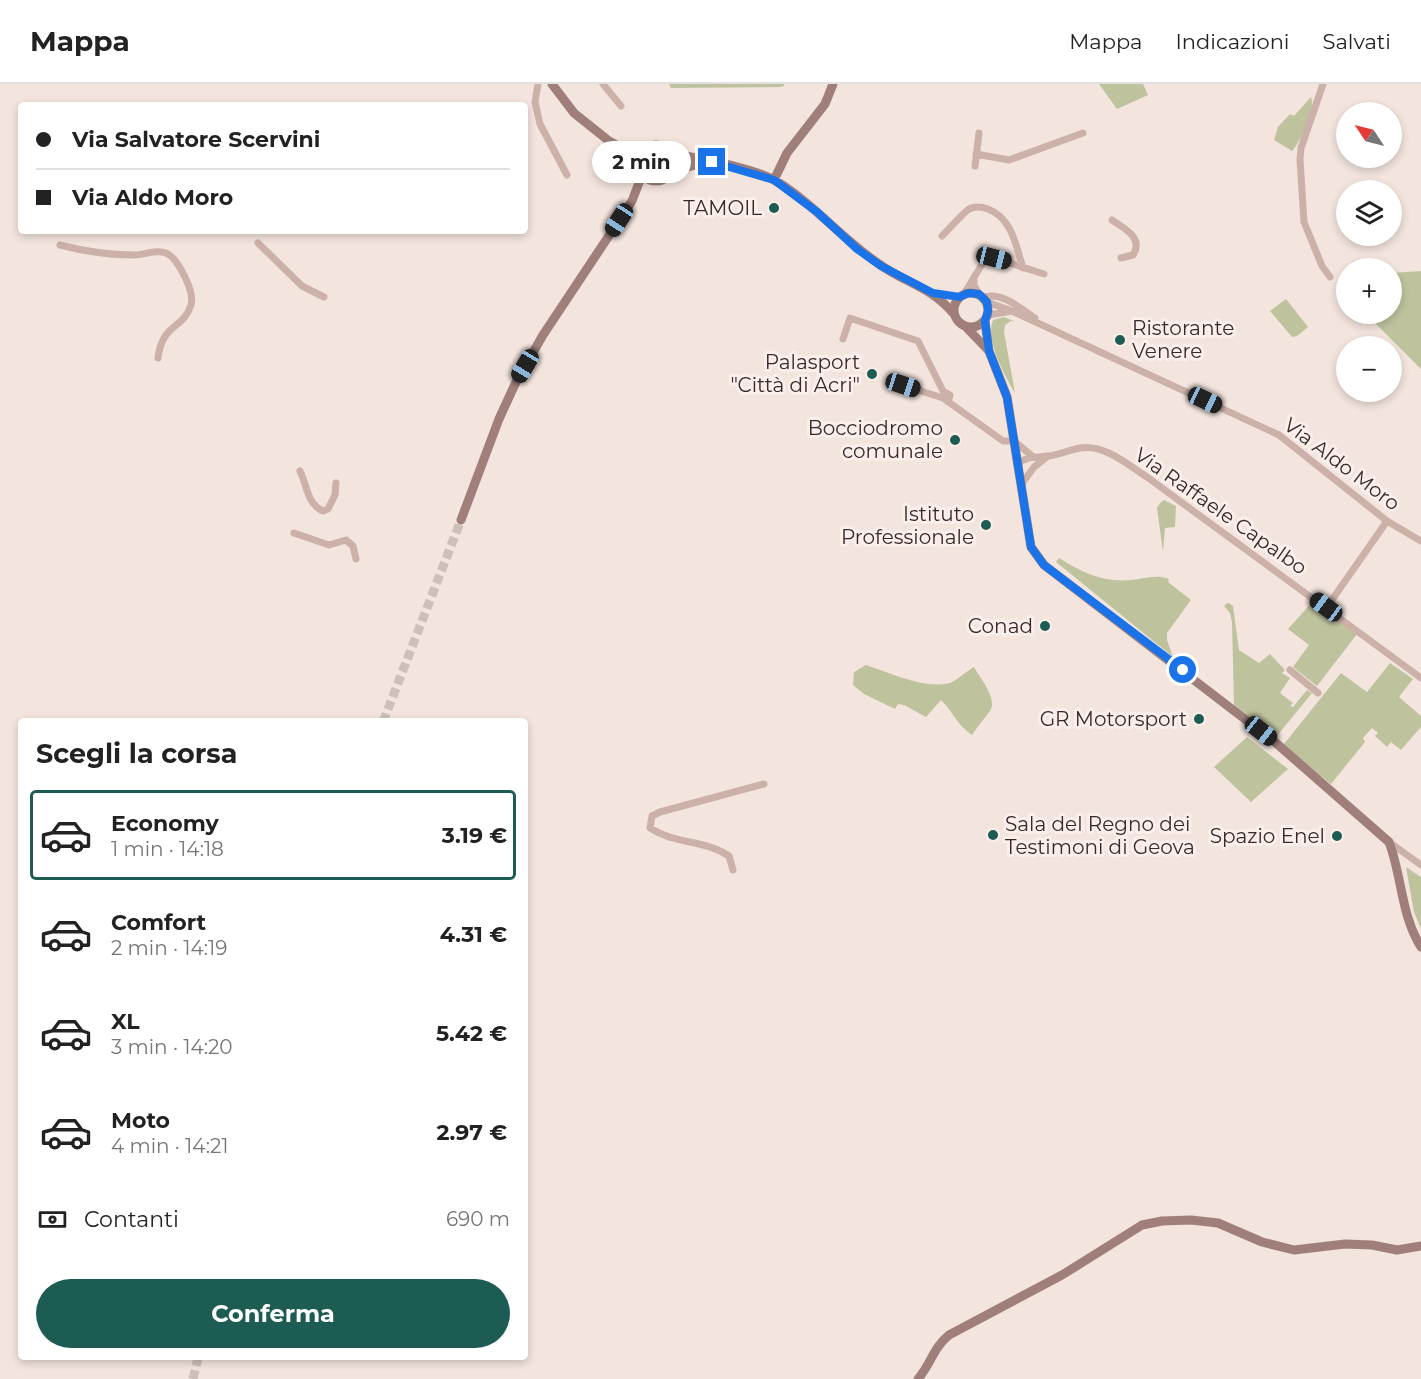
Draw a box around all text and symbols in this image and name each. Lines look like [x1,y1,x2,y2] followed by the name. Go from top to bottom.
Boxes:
[30,24,130,58] text: Mappa
[1069,29,1142,54] text: Mappa
[1175,29,1290,54] text: Indicazioni
[1323,29,1391,54] text: Salvati
[1336,102,1402,168] north arrow
[1336,102,1402,402] map controls
[72,126,320,153] text: Via Salvatore Scervini
[592,141,691,183] callout: 2 min
[698,148,725,175] route end
[612,150,671,174] text: 2 min
[1336,180,1402,246] button: layers
[72,184,233,211] text: Via Aldo Moro
[683,196,762,220] place label: TAMOIL
[602,200,636,240] car
[767,201,781,215] marker: TAMOIL
[974,245,1014,271] car
[1336,258,1402,324] button: +
[1132,316,1234,363] place label: Ristorante Venere
[1113,333,1127,347] marker: Ristorante Venere
[1336,336,1402,402] button: −
[508,346,542,386] car
[731,350,860,397] place label: Palasport "Città di Acri"
[865,367,879,381] marker: Palasport "Città di Acri"
[883,371,923,399] car
[1185,384,1225,416] car
[1279,413,1405,515] street label: Via Aldo Moro
[808,416,943,463] place label: Bocciodromo comunale
[948,433,962,447] marker: Bocciodromo comunale
[1130,442,1312,580] street label: Via Raffaele Capalbo
[841,502,974,549] place label: Istituto Professionale
[979,518,993,532] marker: Istituto Professionale
[1306,589,1346,625] car
[968,614,1033,638] place label: Conad
[1038,619,1052,633] marker: Conad
[1169,656,1196,683] route start
[1040,707,1187,731] place label: GR Motorsport
[1192,712,1206,726] marker: GR Motorsport
[1241,713,1281,749] car
[36,737,237,770] text: Scegli la corsa
[39,808,93,862] icon: car
[111,810,219,837] text: Economy
[1005,812,1195,859] place label: Sala del Regno dei Testimoni di Geova
[442,822,507,849] text: 3.19 €
[1210,824,1325,848] place label: Spazio Enel
[986,828,1000,842] marker: Sala del Regno dei Testimoni di Geova
[1330,829,1344,843] marker: Spazio Enel
[111,837,224,861] text: 1 min · 14:18
[39,907,93,961] icon: car
[111,909,206,936] text: Comfort
[440,921,507,948] text: 4.31 €
[111,936,227,960] text: 2 min · 14:19
[39,1006,93,1060] icon: car
[111,1008,140,1035] text: XL
[436,1020,507,1047] text: 5.42 €
[111,1035,233,1059] text: 3 min · 14:20
[39,1105,93,1159] icon: car
[111,1107,170,1134] text: Moto
[436,1119,507,1146] text: 2.97 €
[111,1134,228,1158] text: 4 min · 14:21
[36,1203,69,1236] icon: cash
[84,1206,179,1233] text: Contanti
[446,1207,510,1231] text: 690 m
[36,1279,510,1348] button: Conferma

